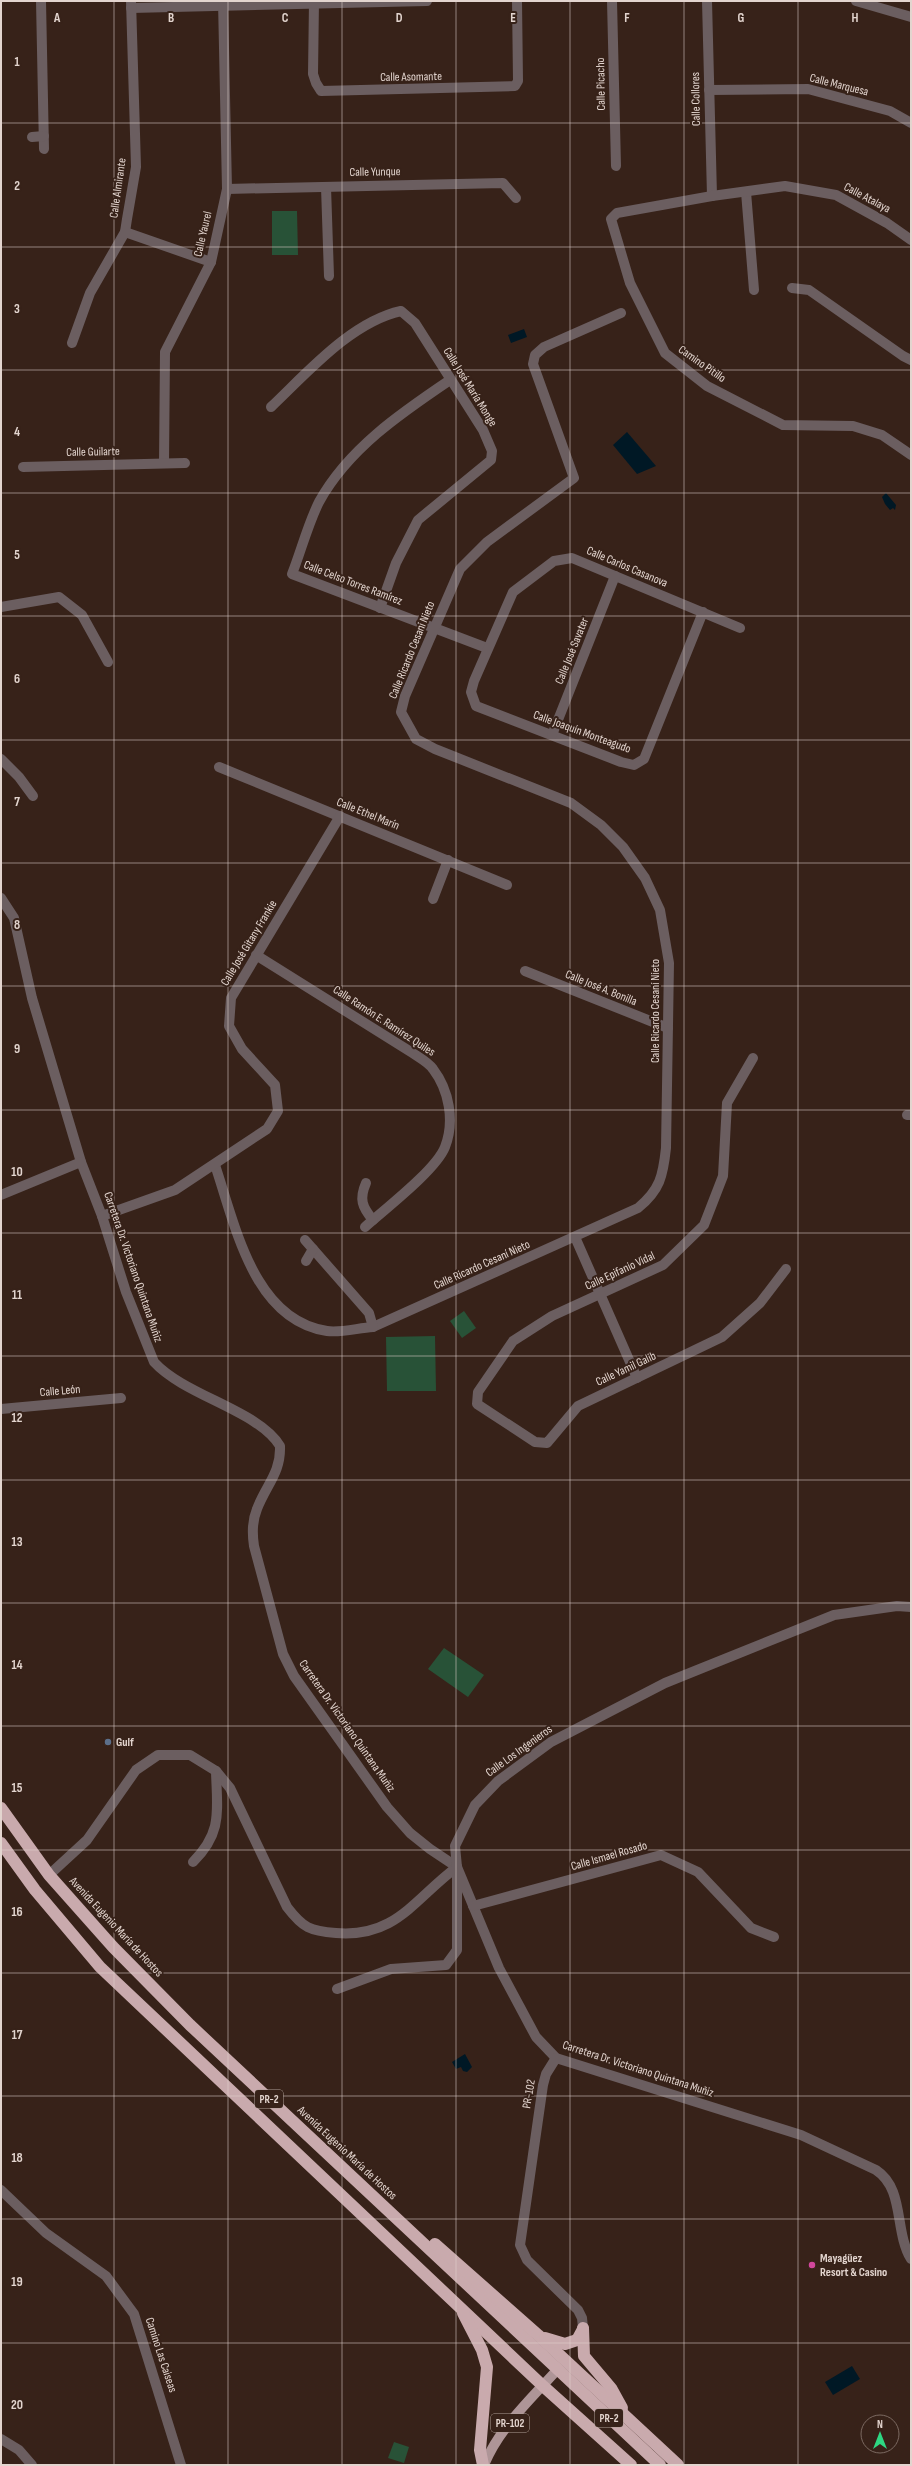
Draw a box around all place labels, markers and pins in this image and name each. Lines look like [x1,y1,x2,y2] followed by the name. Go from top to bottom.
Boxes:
[116,1735,134,1750] place label: Gulf
[103,1737,113,1747] marker: Gulf
[820,2251,887,2280] place label: Mayagüez Resort & Casino
[807,2260,817,2270] marker: Mayagüez Resort & Casino

